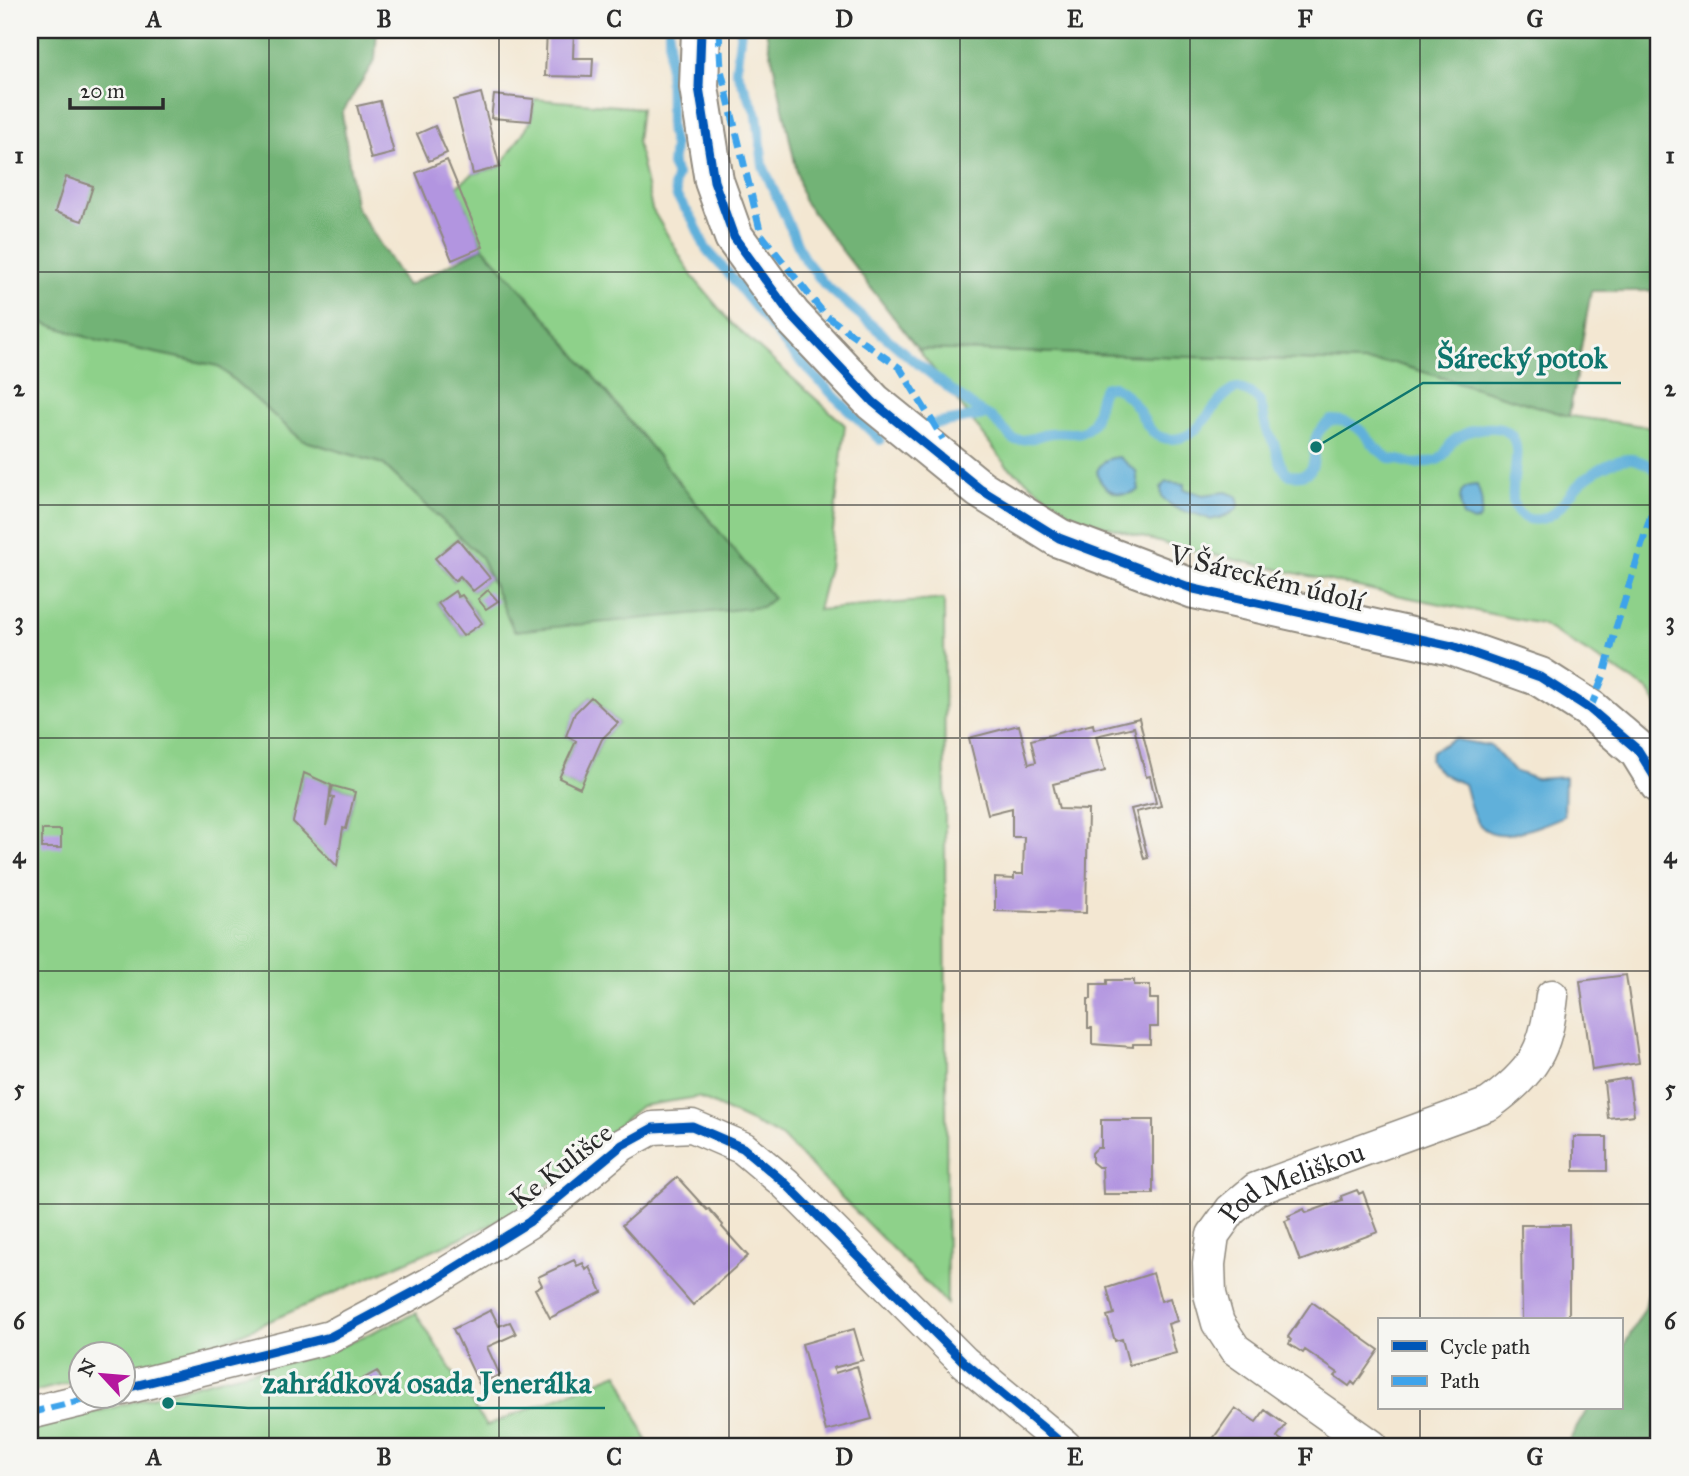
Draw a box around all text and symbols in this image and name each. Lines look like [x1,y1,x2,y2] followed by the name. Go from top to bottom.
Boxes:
[144,5,162,33] text: A
[376,5,392,33] text: B
[606,5,622,33] text: C
[835,5,853,33] text: D
[1067,5,1084,33] text: E
[1297,5,1313,33] text: F
[1527,5,1544,33] text: G
[70,66,163,110] scale bar
[80,78,125,104] text: 20 m
[14,141,24,169] text: 1
[1665,141,1675,169] text: 1
[1423,332,1621,383] callout: Šárecký potok
[1437,339,1608,376] text: Šárecký potok
[13,374,25,402] text: 2
[1664,374,1676,402] text: 2
[1165,537,1369,619] street label: V Šáreckém údolí
[14,607,24,636] text: 3
[1665,607,1675,636] text: 3
[13,841,27,869] text: 4
[1664,841,1678,869] text: 4
[14,1074,25,1102] text: 5
[1665,1074,1676,1102] text: 5
[503,1115,619,1217] street label: Ke Kulišce
[1210,1133,1369,1229] street label: Pod Meliškou
[13,1307,26,1335] text: 6
[1664,1307,1677,1335] text: 6
[1378,1318,1622,1410] legend
[1440,1334,1531,1360] text: Cycle path
[66,1340,136,1410] north arrow
[73,1355,101,1380] text: N
[248,1357,605,1408] callout: zahrádková osada Jenerálka
[263,1365,593,1402] text: zahrádková osada Jenerálka
[1440,1368,1480,1394] text: Path
[144,1443,162,1471] text: A
[376,1443,392,1471] text: B
[606,1443,622,1471] text: C
[835,1443,853,1471] text: D
[1067,1443,1084,1471] text: E
[1297,1443,1313,1471] text: F
[1527,1443,1544,1471] text: G

